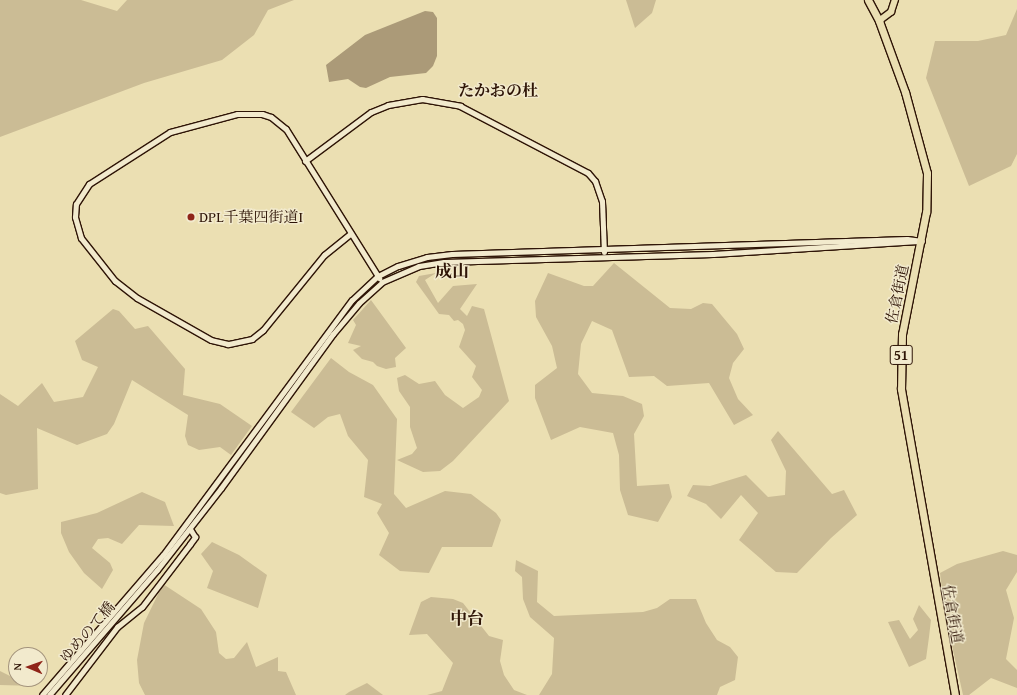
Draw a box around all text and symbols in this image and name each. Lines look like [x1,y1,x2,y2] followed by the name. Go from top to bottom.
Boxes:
[458,80,538,100] district label: たかおの杜
[199,208,303,226] place label: DPL千葉四街道Ⅰ
[186,212,196,222] marker: DPL千葉四街道Ⅰ
[435,261,469,281] district label: 成山
[882,263,912,325] street label: 佐倉街道
[889,343,913,367] road number: 51
[939,583,967,645] street label: 佐倉街道
[56,598,118,666] street label: ゆめのて橋
[450,608,484,628] district label: 中台
[8,647,48,687] north arrow
[9,663,25,671] text: N

